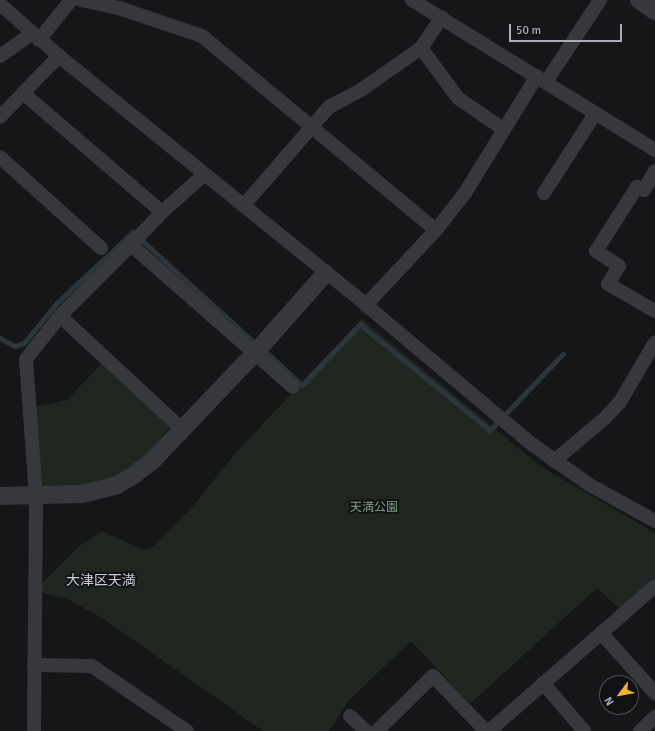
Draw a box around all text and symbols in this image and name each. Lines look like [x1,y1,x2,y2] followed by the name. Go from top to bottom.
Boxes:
[511,16,624,42] scale bar
[516,23,541,38] text: 50 m
[350,501,398,515] park label: 天満公園
[66,573,136,589] district label: 大津区天満
[599,675,639,715] north arrow
[602,694,617,708] text: N

